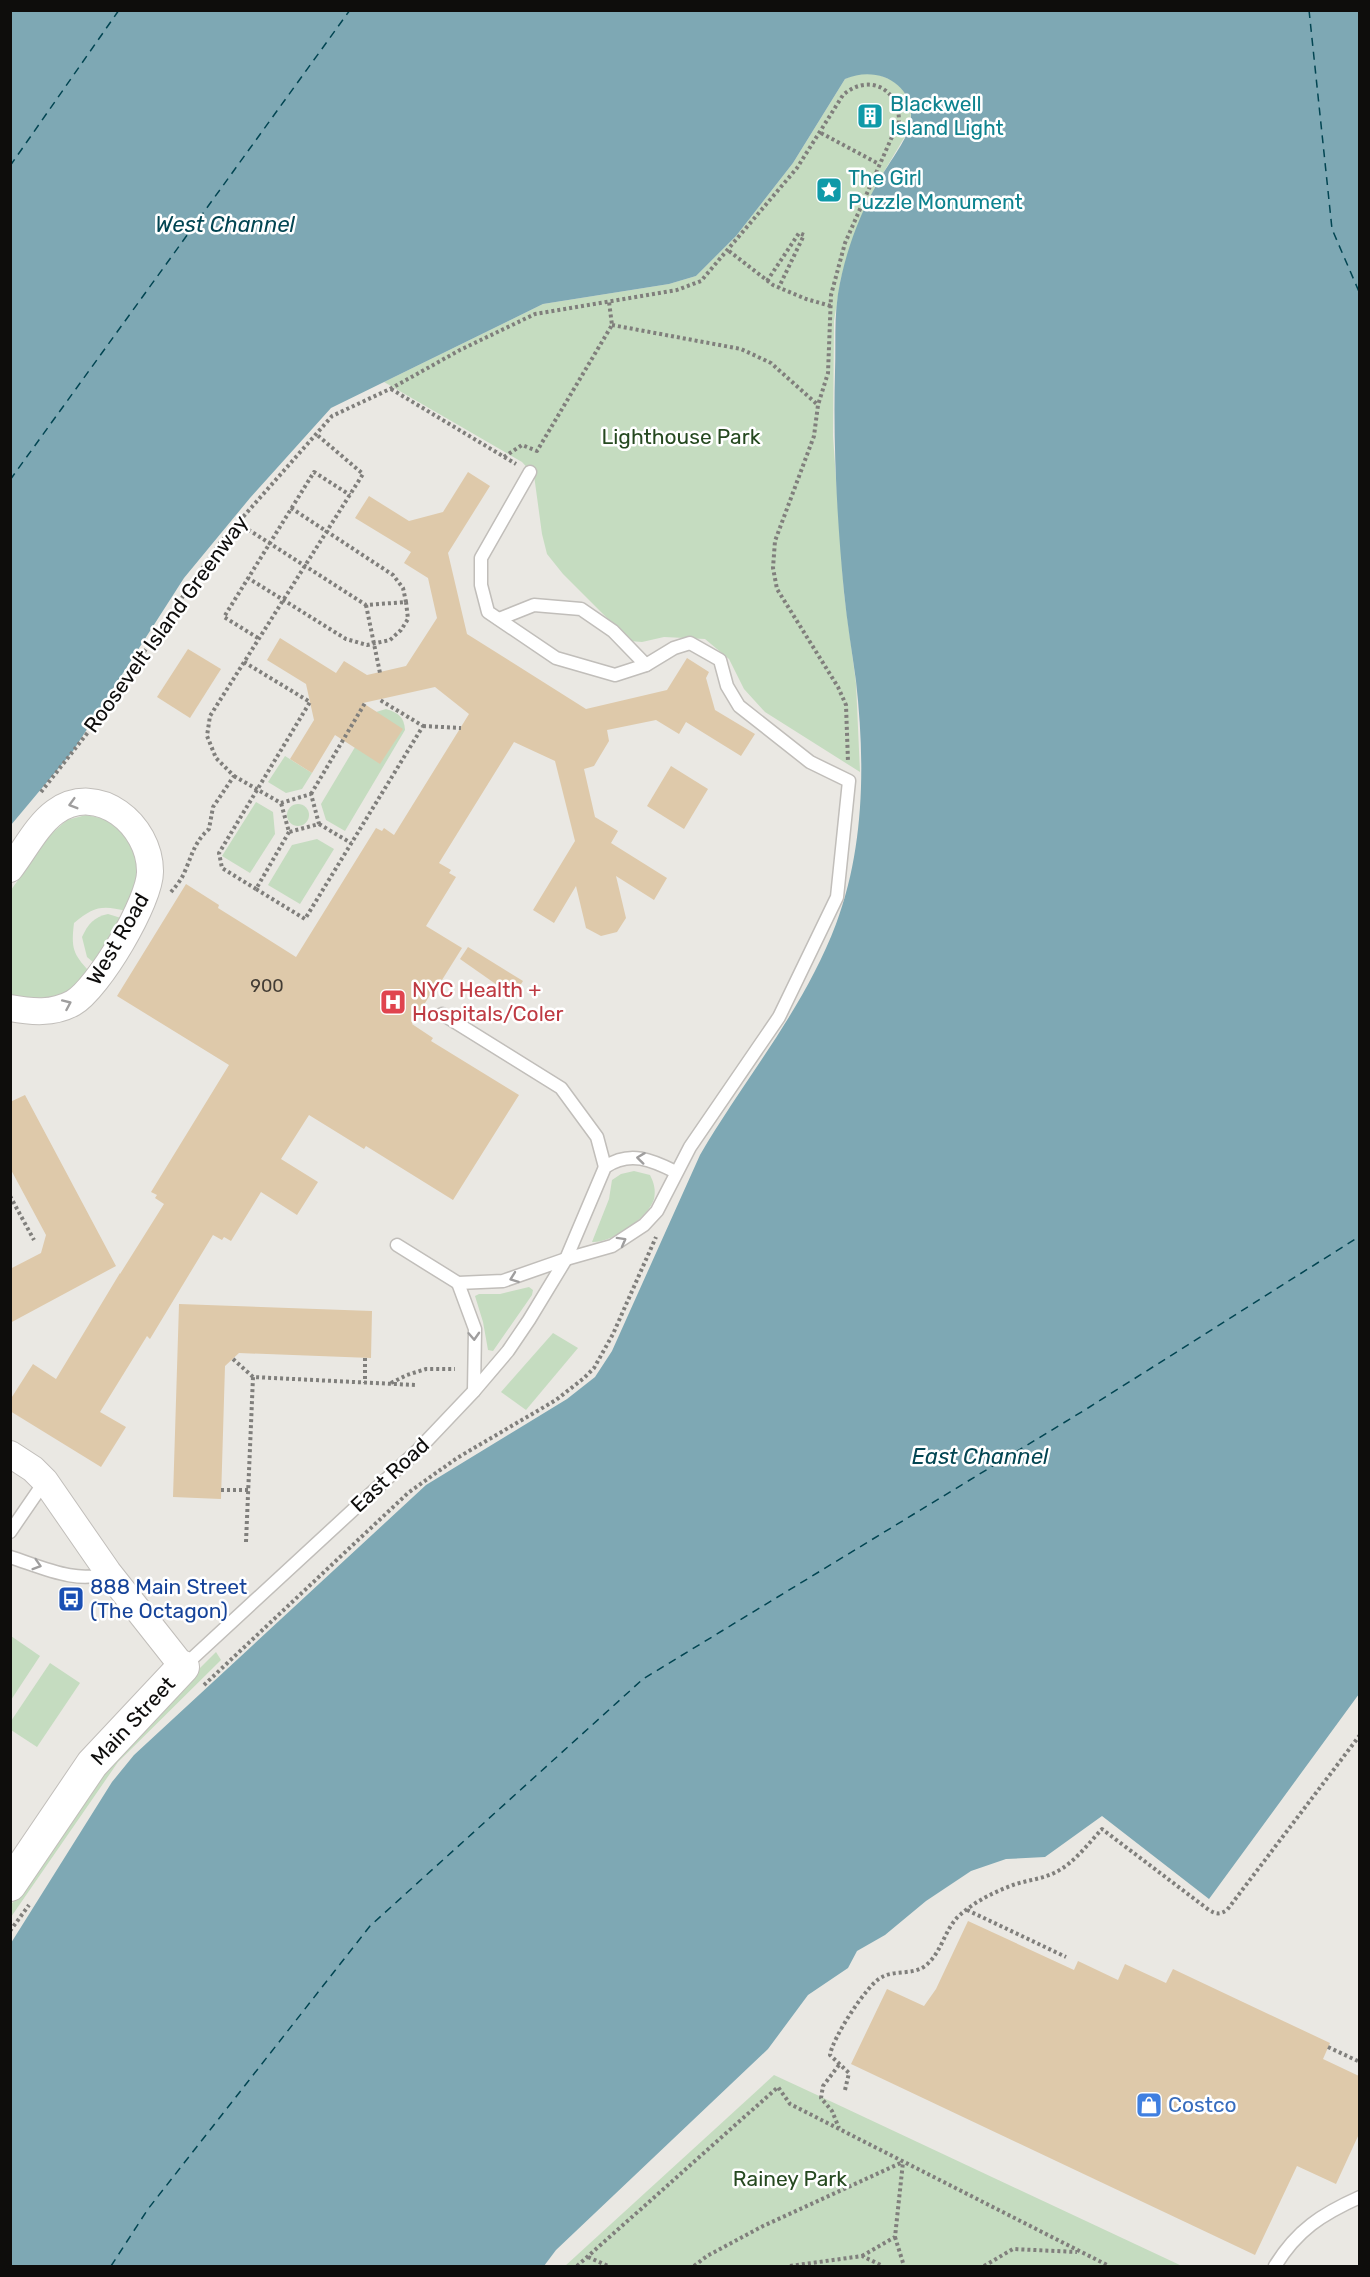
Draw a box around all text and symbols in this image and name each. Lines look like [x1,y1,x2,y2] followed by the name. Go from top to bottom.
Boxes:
[890,91,1004,140] place label: Blackwell Island Light
[855,101,885,131] building icon: Blackwell Island Light
[848,165,1023,214] place label: The Girl Puzzle Monument
[814,175,844,205] place icon: The Girl Puzzle Monument
[155,211,296,238] water label: West Channel
[601,424,761,449] park label: Lighthouse Park
[78,510,253,737] street label: Roosevelt Island Greenway
[68,797,78,810] one-way arrow
[81,888,154,989] street label: West Road
[250,975,284,997] house number: 900
[412,977,564,1026] place label: NYC Health + Hospitals/Coler
[378,987,408,1017] hospital icon: NYC Health + Hospitals/Coler
[61,1000,72,1012] one-way arrow
[636,1153,646,1165] one-way arrow
[616,1236,626,1248] one-way arrow
[509,1270,519,1283] one-way arrow
[468,1331,481,1340] one-way arrow
[345,1432,434,1517] street label: East Road
[912,1443,1049,1470] water label: East Channel
[31,1558,42,1570] one-way arrow
[90,1574,247,1623] place label: 888 Main Street (The Octagon)
[56,1584,86,1614] bus stop icon: 888 Main Street (The Octagon)
[85,1671,180,1770] street label: Main Street
[1134,2090,1164,2120] shop icon: Costco
[1168,2092,1237,2117] place label: Costco
[733,2166,847,2191] park label: Rainey Park

